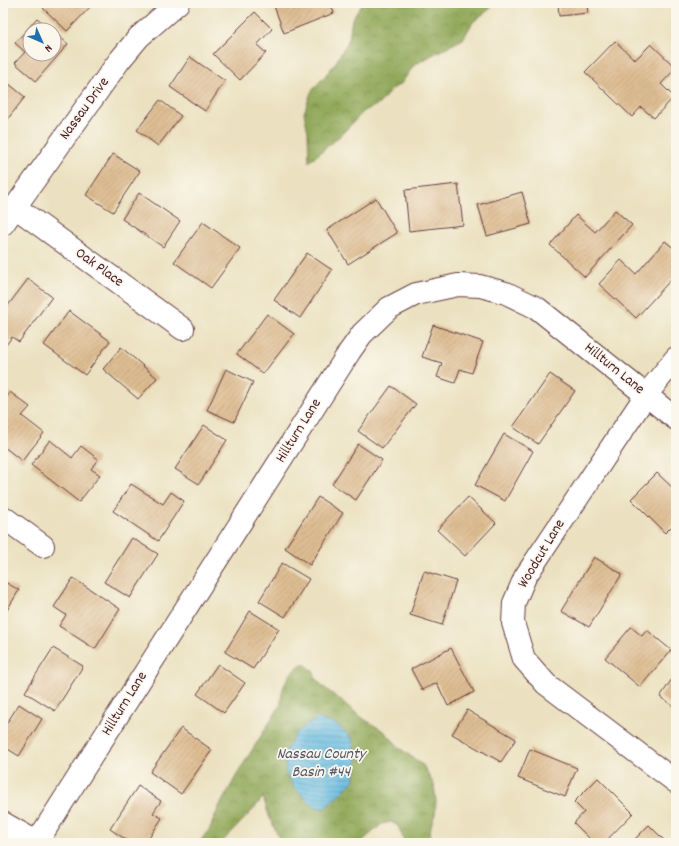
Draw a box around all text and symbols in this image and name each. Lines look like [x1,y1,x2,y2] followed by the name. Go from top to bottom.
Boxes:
[22,22,62,62] north arrow
[40,40,55,56] text: N
[55,73,116,145] street label: Nassau Drive
[70,243,128,293] street label: Oak Place
[579,338,649,401] street label: Hillturn Lane
[271,394,328,467] street label: Hillturn Lane
[513,515,572,593] street label: Woodcut Lane
[97,667,154,740] street label: Hillturn Lane
[277,743,368,784] water label: Nassau County Basin #44

